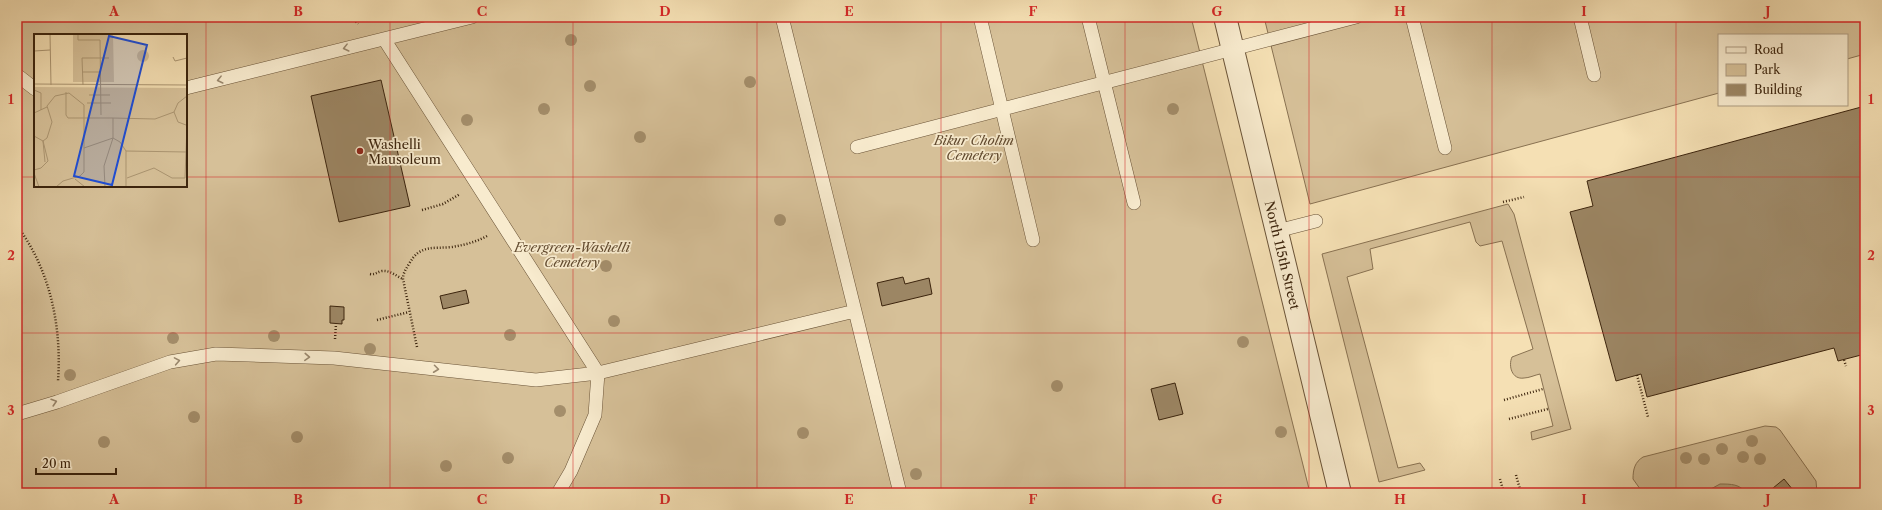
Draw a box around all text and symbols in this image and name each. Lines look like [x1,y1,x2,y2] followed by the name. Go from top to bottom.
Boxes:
[108,3,120,19] text: A
[293,3,303,19] text: B
[477,3,487,19] text: C
[659,3,671,19] text: D
[844,3,854,19] text: E
[1029,3,1038,19] text: F
[1211,3,1223,19] text: G
[1394,3,1406,19] text: H
[1581,3,1587,19] text: I
[1763,3,1771,19] text: J
[34,34,187,187] inset map
[1718,34,1848,106] legend
[1754,42,1784,57] text: Road
[343,44,349,52] one-way arrow
[1754,62,1781,77] text: Park
[216,75,223,83] one-way arrow
[1754,82,1802,97] text: Building
[8,91,14,107] text: 1
[1868,91,1874,107] text: 1
[933,132,1014,163] park label: Bikur Cholim Cemetery
[367,136,441,167] place label: Washelli Mausoleum
[355,146,365,156] marker: Washelli Mausoleum
[1262,199,1303,311] street label: North 115th Street
[513,239,631,270] park label: Evergreen-Washelli Cemetery
[7,247,15,263] text: 2
[1867,247,1875,263] text: 2
[304,353,310,361] one-way arrow
[174,357,181,365] one-way arrow
[433,364,439,373] one-way arrow
[51,398,58,407] one-way arrow
[7,402,15,418] text: 3
[1867,402,1875,418] text: 3
[36,450,116,476] scale bar
[42,456,71,471] text: 20 m
[108,491,120,507] text: A
[293,491,303,507] text: B
[477,491,487,507] text: C
[659,491,671,507] text: D
[844,491,854,507] text: E
[1029,491,1038,507] text: F
[1211,491,1223,507] text: G
[1394,491,1406,507] text: H
[1581,491,1587,507] text: I
[1763,491,1771,507] text: J

